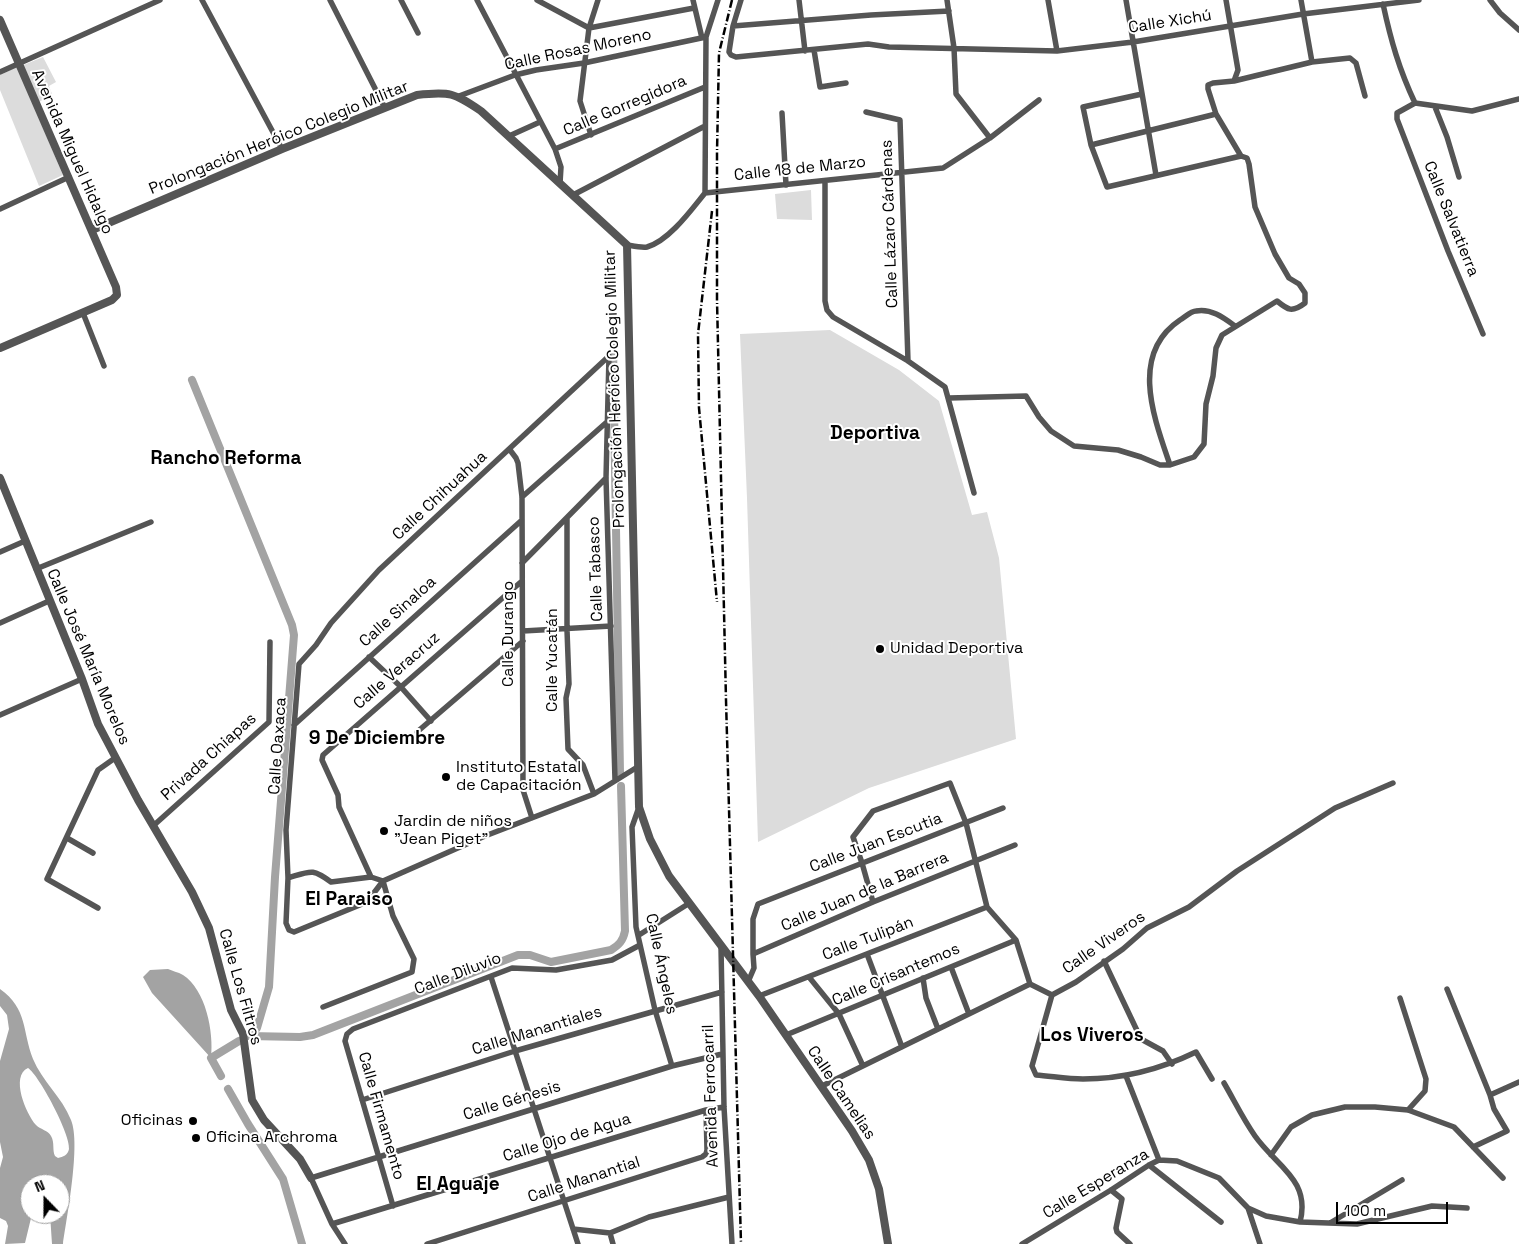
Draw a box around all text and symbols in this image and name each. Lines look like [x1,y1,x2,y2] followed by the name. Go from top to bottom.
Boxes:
[1127,6,1213,38] street label: Calle Xichú
[503,25,653,75] street label: Calle Rosas Moreno
[27,67,117,237] street label: Avenida Miguel Hidalgo
[561,71,689,141] street label: Calle Gorregidora
[146,77,412,199] street label: Prolongación Heróico Colegio Militar
[877,139,903,309] street label: Calle Lázaro Cárdenas
[733,153,867,185] street label: Calle 18 de Marzo
[1419,159,1483,279] street label: Calle Salvatierra
[601,250,629,528] street label: Prolongación Heróico Colegio Militar
[830,423,920,445] district label: Deportiva
[389,447,491,545] street label: Calle Chihuahua
[151,448,301,470] district label: Rancho Reforma
[585,516,607,622] street label: Calle Tabasco
[42,566,134,748] street label: Calle José María Morelos
[356,573,440,651] street label: Calle Sinaloa
[499,581,519,687] street label: Calle Durango
[543,608,563,712] street label: Calle Yucatán
[350,628,444,714] street label: Calle Veracruz
[890,639,1023,659] place label: Unidad Deportiva
[874,643,886,655] marker: Unidad Deportiva
[265,697,291,795] street label: Calle Oaxaca
[157,709,261,805] street label: Privada Chiapas
[309,728,445,750] district label: 9 De Diciembre
[456,758,582,796] place label: Instituto Estatal de Capacitación
[440,771,452,783] marker: Instituto Estatal de Capacitación
[807,809,945,877] street label: Calle Juan Escutia
[394,812,512,850] place label: Jardin de niños "Jean Piget"
[378,825,390,837] marker: Jardin de niños "Jean Piget"
[778,848,952,936] street label: Calle Juan de la Barrera
[305,889,393,911] district label: El Paraiso
[1059,907,1149,979] street label: Calle Viveros
[641,912,681,1016] street label: Calle Ángeles
[820,913,916,965] street label: Calle Tulipán
[214,927,266,1047] street label: Calle Los Filtros
[829,939,963,1011] street label: Calle Crisantemos
[412,949,504,999] street label: Calle Diluvio
[470,1002,604,1060] street label: Calle Manantiales
[699,1024,723,1168] street label: Avenida Ferrocarril
[1040,1025,1144,1047] district label: Los Viveros
[803,1042,879,1144] street label: Calle Camelias
[354,1050,408,1182] street label: Calle Firmamento
[461,1077,563,1125] street label: Calle Génesis
[501,1109,633,1167] street label: Calle Ojo de Agua
[121,1111,183,1131] place label: Oficinas
[187,1115,199,1127] marker: Oficinas
[206,1128,338,1148] place label: Oficina Archroma
[190,1132,202,1144] marker: Oficina Archroma
[1039,1145,1153,1223] street label: Calle Esperanza
[525,1153,643,1207] street label: Calle Manantial
[20,1174,70,1224] north arrow
[416,1174,500,1196] district label: El Aguaje
[32,1176,47,1196] text: N
[1339,1192,1452,1224] scale bar
[1344,1201,1386,1220] text: 100 m

